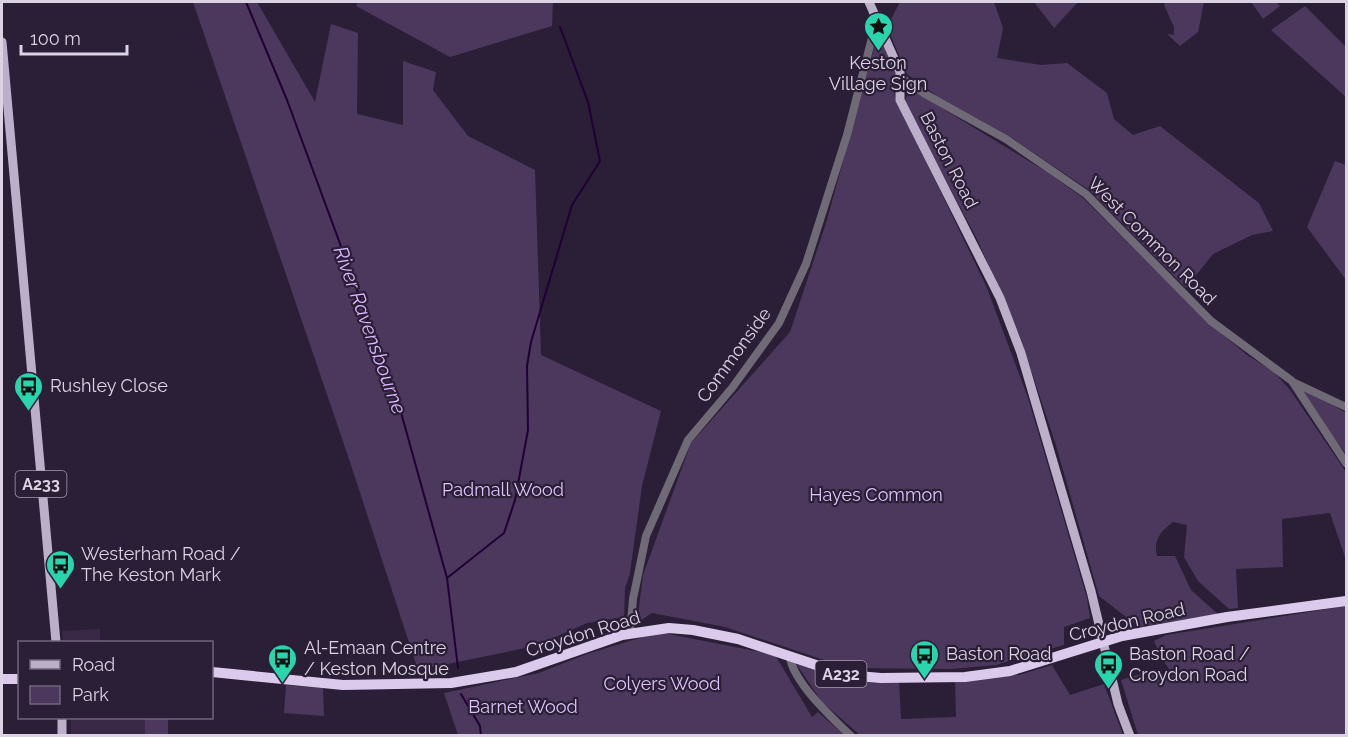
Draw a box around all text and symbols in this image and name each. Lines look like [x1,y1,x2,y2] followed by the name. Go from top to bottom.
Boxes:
[862,10,894,52] place icon: Keston Village Sign
[21,18,128,56] scale bar
[30,28,81,49] text: 100 m
[829,52,927,94] place label: Keston Village Sign
[916,108,983,211] street label: Baston Road
[1084,172,1221,309] street label: West Common Road
[328,243,412,418] water label: River Ravensbourne
[692,303,775,406] street label: Commonside
[13,370,45,412] bus stop icon: Rushley Close
[50,375,168,396] place label: Rushley Close
[15,471,66,497] road number: A233
[442,479,564,500] park label: Padmall Wood
[809,484,943,505] park label: Hayes Common
[81,543,241,585] place label: Westerham Road / The Keston Mark
[44,548,76,590] bus stop icon: Westerham Road / The Keston Mark
[1067,598,1187,645] street label: Croydon Road
[523,606,643,661] street label: Croydon Road
[304,637,449,679] place label: Al-Emaan Centre / Keston Mosque
[909,638,941,680] bus stop icon: Baston Road
[18,641,213,719] legend
[267,642,299,684] bus stop icon: Al-Emaan Centre / Keston Mosque
[946,643,1051,664] place label: Baston Road
[1129,643,1250,685] place label: Baston Road / Croydon Road
[1092,648,1124,690] bus stop icon: Baston Road / Croydon Road
[72,654,115,675] text: Road
[816,661,866,687] road number: A232
[604,673,720,694] park label: Colyers Wood
[72,684,109,705] text: Park
[468,696,578,717] park label: Barnet Wood

